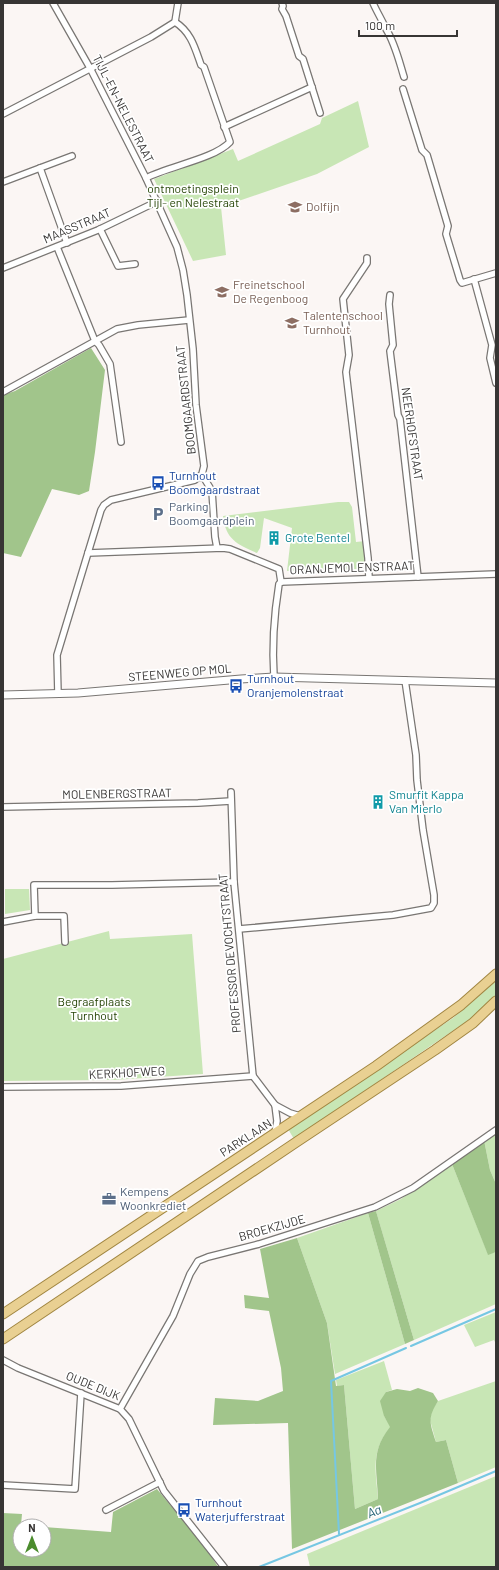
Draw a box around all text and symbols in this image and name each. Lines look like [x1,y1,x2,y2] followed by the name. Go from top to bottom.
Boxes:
[359,12,457,38] scale bar
[365,18,395,32] text: 100 m
[90,52,157,165] street label: TIJL-EN-NELESTRAAT
[147,181,239,209] park label: ontmoetingsplein Tijl- en Nelestraat
[287,199,303,215] school or university icon: Dolfijn
[306,199,339,213] place label: Dolfijn
[41,205,113,246] street label: MAASSTRAAT
[233,277,308,305] place label: Freinetschool De Regenboog
[214,284,230,300] school or university icon: Freinetschool De Regenboog
[303,308,383,336] place label: Talentenschool Turnhout
[284,315,300,331] school or university icon: Talentenschool Turnhout
[172,345,198,455] street label: BOOMGAARDSTRAAT
[400,386,426,482] street label: NEERHOFSTRAAT
[169,468,260,496] place label: Turnhout Boomgaardstraat
[150,475,166,491] bus stop icon: Turnhout Boomgaardstraat
[169,499,254,527] place label: Parking Boomgaardplein
[150,506,166,522] parking icon: Parking Boomgaardplein
[266,530,282,546] building icon: Grote Bentel
[285,530,350,544] place label: Grote Bentel
[289,558,415,576] street label: ORANJEMOLENSTRAAT
[128,661,232,683] street label: STEENWEG OP MOL
[247,671,344,699] place label: Turnhout Oranjemolenstraat
[228,678,244,694] bus stop icon: Turnhout Oranjemolenstraat
[62,785,172,801] street label: MOLENBERGSTRAAT
[389,787,464,815] place label: Smurfit Kappa Van Mierlo
[370,794,386,810] building icon: Smurfit Kappa Van Mierlo
[215,872,243,1034] street label: PROFESSOR DEVOCHTSTRAAT
[58,994,131,1022] park label: Begraafplaats Turnhout
[88,1063,165,1081] street label: KERKHOFWEG
[217,1115,274,1159] street label: PARKLAAN
[120,1184,187,1212] place label: Kempens Woonkrediet
[101,1191,117,1207] office icon: Kempens Woonkrediet
[237,1211,306,1243] street label: BROEKZIJDE
[64,1368,123,1403] street label: OUDE DIJK
[195,1495,285,1523] place label: Turnhout Waterjufferstraat
[364,1501,384,1521] water label: Aa
[176,1502,192,1518] bus stop icon: Turnhout Waterjufferstraat
[12,1518,52,1558] north arrow
[28,1521,36,1534] text: N

